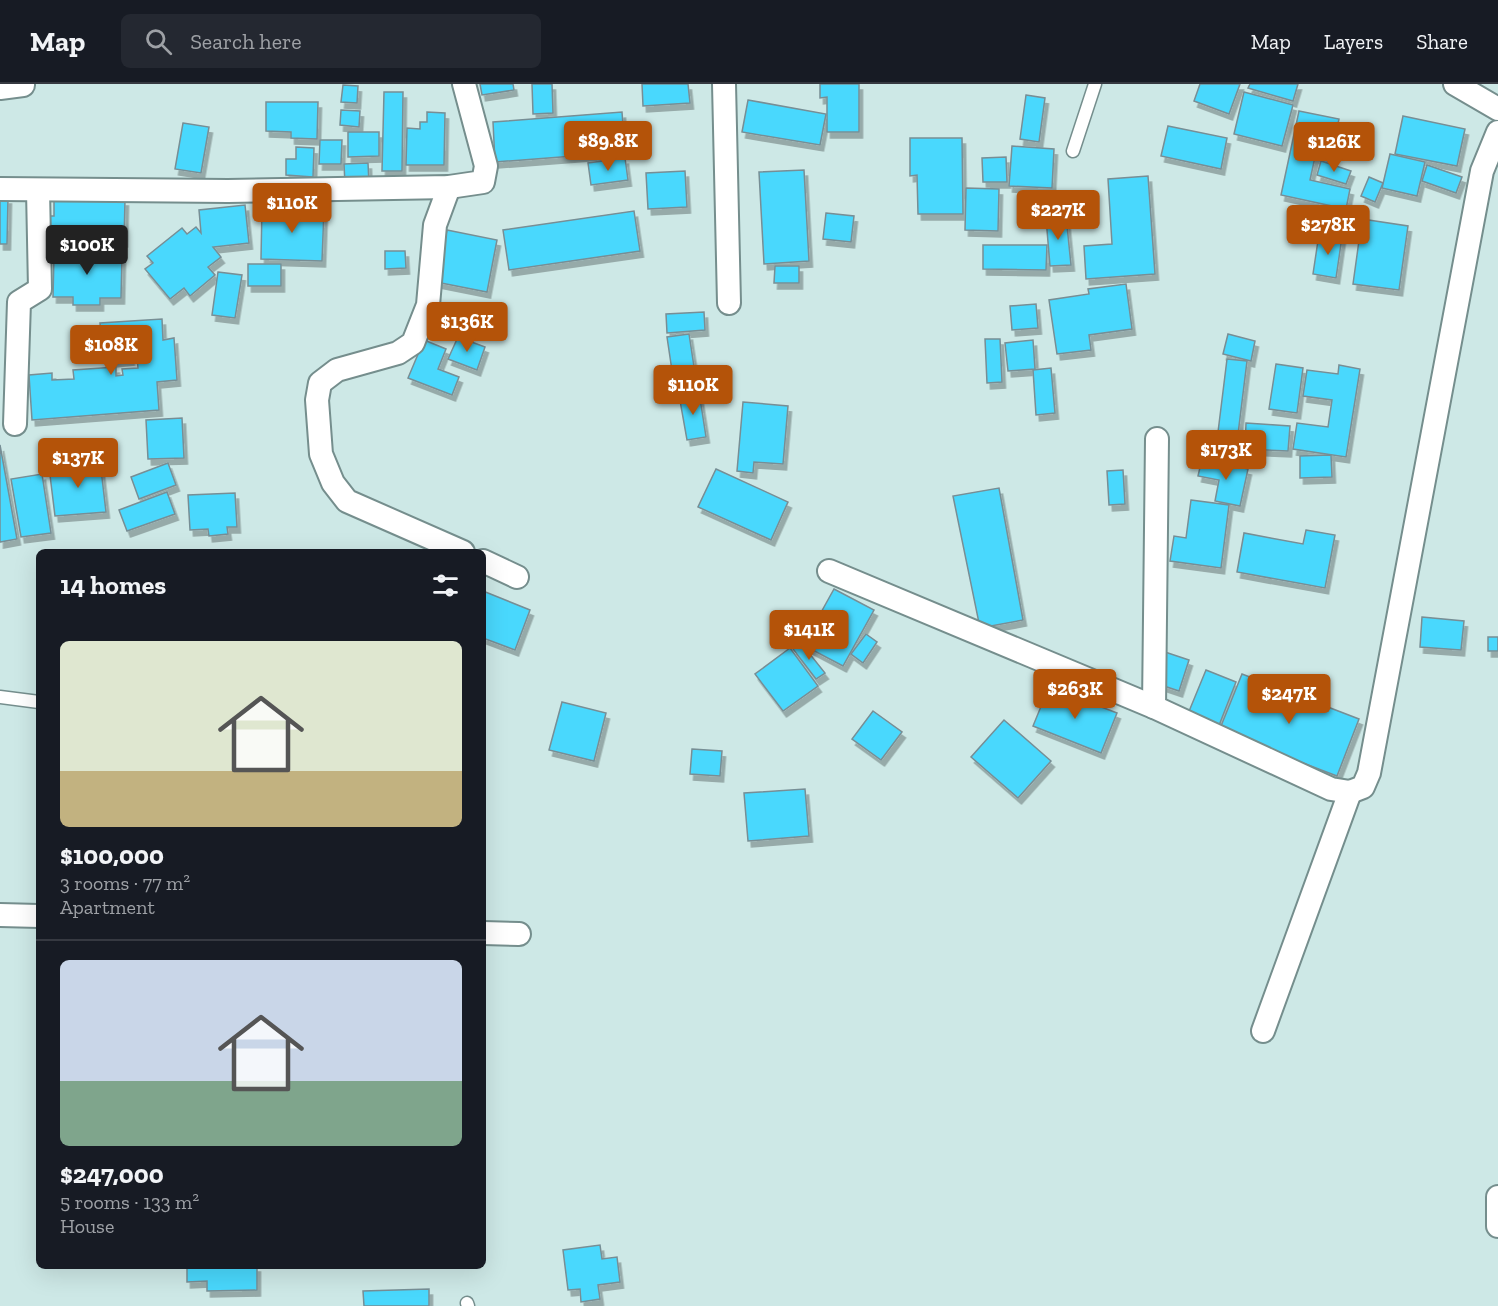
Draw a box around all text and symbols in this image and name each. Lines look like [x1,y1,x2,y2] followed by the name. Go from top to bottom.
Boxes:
[121,14,541,68] search box
[30,25,85,58] text: Map
[142,25,175,58] icon: search
[190,28,302,55] text: Search here
[1251,29,1291,54] text: Map
[1324,29,1383,54] text: Layers
[1416,29,1468,54] text: Share
[559,121,657,172] pin: $89.8K
[1292,122,1376,173] pin: $126K
[578,128,638,152] text: $89.8K
[1308,129,1360,153] text: $126K
[250,183,334,234] pin: $110K
[267,190,317,214] text: $110K
[1016,190,1100,241] pin: $227K
[1031,197,1085,221] text: $227K
[1286,205,1370,256] pin: $278K
[1301,212,1355,236] text: $278K
[45,225,129,276] pin: $100K
[60,232,114,256] text: $100K
[425,302,509,353] pin: $136K
[441,309,493,333] text: $136K
[69,325,153,376] pin: $108K
[84,332,138,356] text: $108K
[651,365,735,416] pin: $110K
[668,372,718,396] text: $110K
[1184,430,1268,481] pin: $173K
[1200,437,1252,461] text: $173K
[36,438,120,489] pin: $137K
[52,445,104,469] text: $137K
[60,569,166,601] text: 14 homes
[429,569,462,602] icon: filters
[767,610,851,661] pin: $141K
[784,617,834,641] text: $141K
[1033,669,1117,720] pin: $263K
[1247,674,1331,725] pin: $247K
[1047,676,1103,700] text: $263K
[207,680,315,788] icon: home
[1262,681,1316,705] text: $247K
[60,839,164,871] text: $100,000
[60,871,190,895] text: 3 rooms · 77 m²
[60,895,155,919] text: Apartment
[207,999,315,1107] icon: home
[60,1158,164,1190] text: $247,000
[60,1190,199,1214] text: 5 rooms · 133 m²
[60,1214,114,1238] text: House

